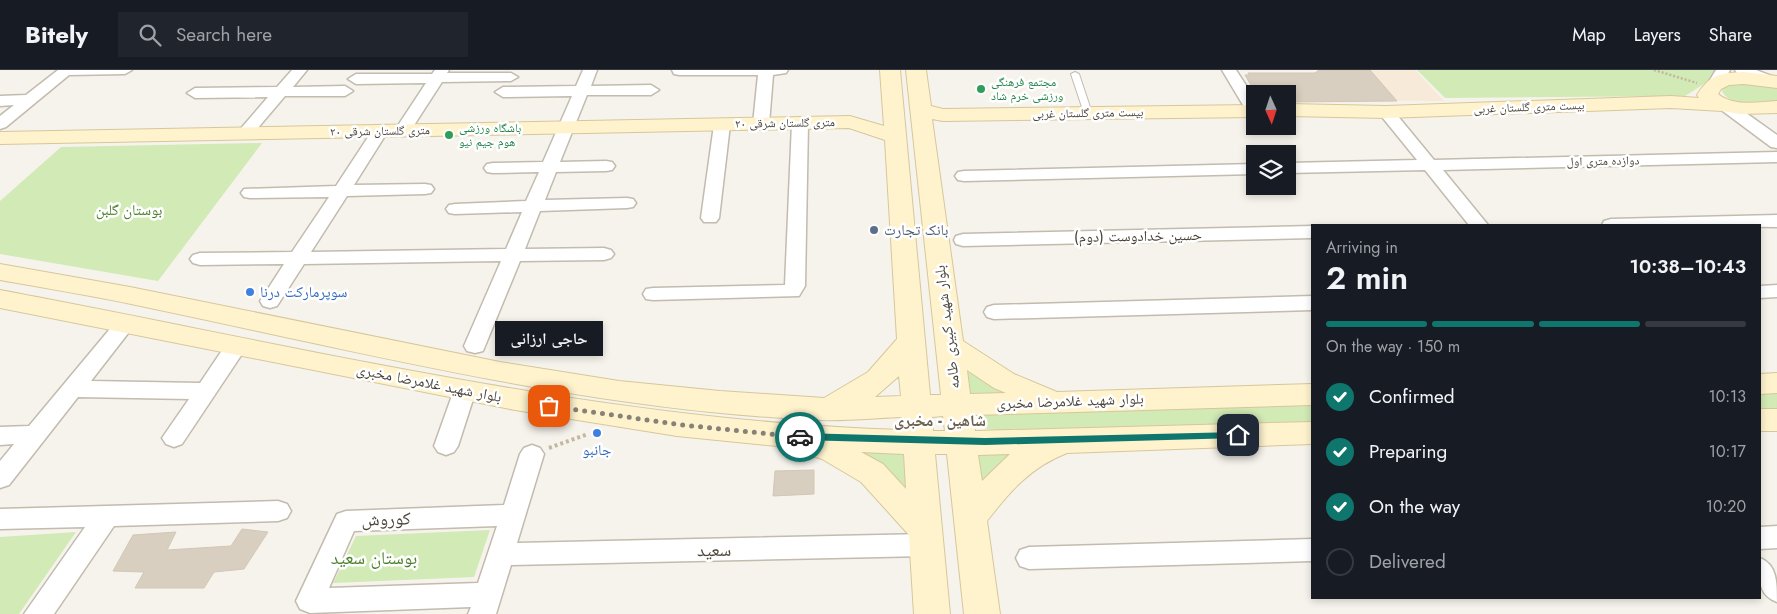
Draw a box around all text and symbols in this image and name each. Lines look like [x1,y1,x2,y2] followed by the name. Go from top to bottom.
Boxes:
[118,12,468,57] search box
[25,17,88,52] text: Bitely
[136,21,164,49] icon: search
[176,21,272,48] text: Search here
[1572,22,1606,48] text: Map
[1634,22,1681,48] text: Layers
[1709,22,1752,48] text: Share
[991,73,1063,105] place label: مجتمع فرهنگی ورزشی خرم شاد
[975,83,987,95] marker: مجتمع فرهنگی ورزشی خرم شاد
[1246,85,1296,135] north arrow
[1246,85,1296,195] map controls
[1473,96,1585,118] street label: بیست متری گلستان غربی
[1032,103,1144,123] street label: بیست متری گلستان غربی
[735,113,835,133] street label: ۲۰ متری گلستان شرقی
[459,119,521,151] place label: باشگاه ورزشی هوم جیم نیو
[330,121,430,141] street label: ۲۰ متری گلستان شرقی
[443,129,455,141] marker: باشگاه ورزشی هوم جیم نیو
[1246,145,1296,195] button: layers
[1566,151,1640,171] street label: دوازده متری اول
[96,199,162,221] park label: بوستان گلبن
[884,219,949,241] place label: بانک تجارت
[868,224,880,236] marker: بانک تجارت
[1074,224,1203,248] street label: حسین خدادوست (دوم)
[1326,236,1398,259] text: Arriving in
[1630,253,1746,280] text: 10:38–10:43
[1326,255,1408,301] text: 2 min
[928,264,966,390] street label: بلوار شهید کبیری طامه
[260,281,348,303] place label: سوپرمارکت درنا
[244,286,256,298] marker: سوپرمارکت درنا
[495,321,603,356] callout: حاجی ارزانی
[510,327,588,350] text: حاجی ارزانی
[1326,335,1460,358] text: On the way · 150 m
[354,358,504,408] street label: بلوار شهید غلامرضا مخبری
[1326,383,1354,411] icon: check
[1369,383,1455,410] text: Confirmed
[528,385,570,427] pin
[1708,385,1746,408] text: 10:13
[996,387,1144,415] street label: بلوار شهید غلامرضا مخبری
[535,392,563,420] icon: bag
[894,409,986,432] district label: شاهین - مخبری
[775,412,825,462] courier
[1217,414,1259,456] pin
[1224,421,1252,449] icon: home
[786,423,814,451] icon: car
[591,427,603,439] marker: جانبو
[1326,438,1354,466] icon: check
[1369,438,1447,465] text: Preparing
[583,439,612,461] place label: جانبو
[1709,440,1746,463] text: 10:17
[1326,493,1354,521] icon: check
[1369,493,1460,520] text: On the way
[1706,495,1746,518] text: 10:20
[361,505,412,533] street label: کوروش
[697,537,731,563] street label: سعید
[331,545,417,571] park label: بوستان سعید
[1369,548,1446,575] text: Delivered

